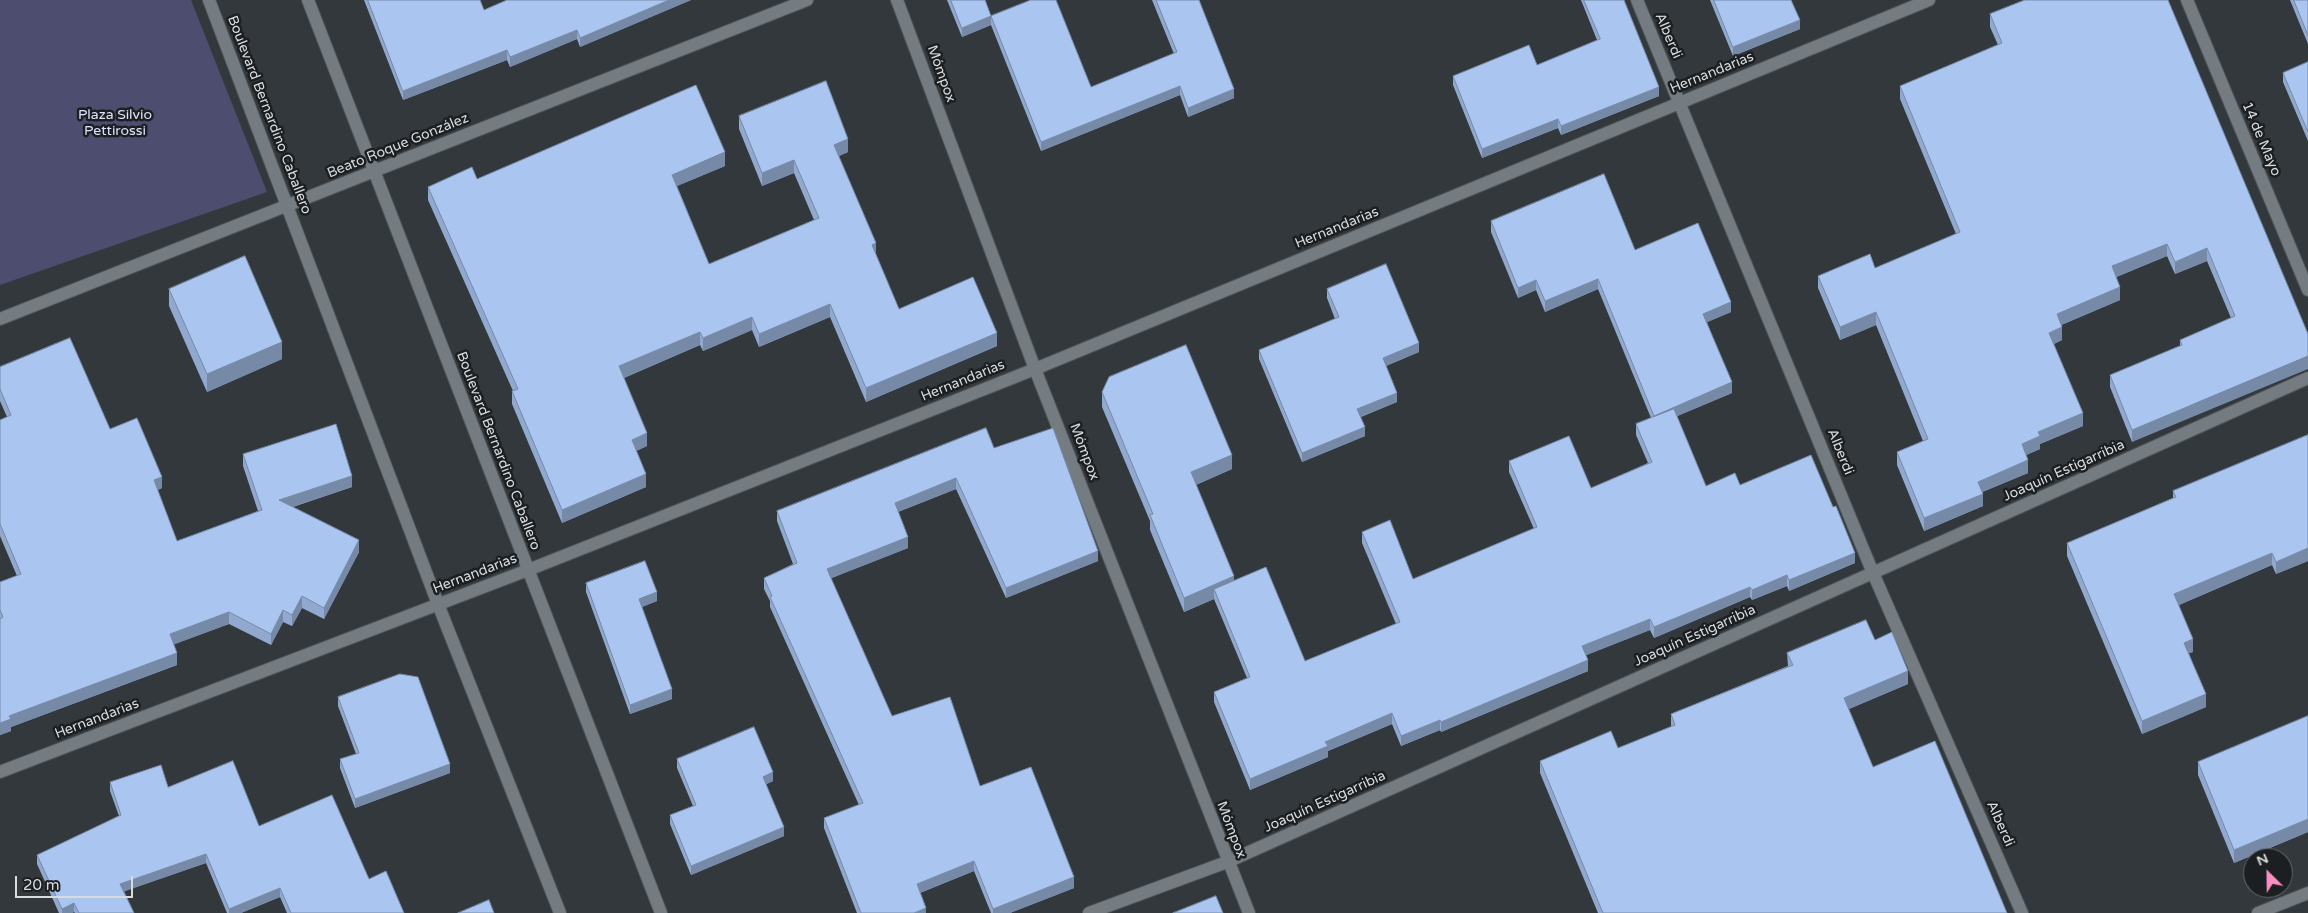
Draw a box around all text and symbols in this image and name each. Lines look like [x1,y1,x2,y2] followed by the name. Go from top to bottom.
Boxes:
[1651,11,1685,61] street label: Alberdi
[223,13,315,217] street label: Boulevard Bernardino Caballero
[923,43,959,105] street label: Mómpox
[1668,49,1756,97] street label: Hernandarias
[2238,99,2284,179] street label: 14 de Mayo
[78,107,152,140] park label: Plaza Silvio Pettirossi
[325,110,471,182] street label: Beato Roque González
[1293,204,1381,252] street label: Hernandarias
[452,349,544,553] street label: Boulevard Bernardino Caballero
[919,357,1007,405] street label: Hernandarias
[1066,421,1102,483] street label: Mómpox
[1823,427,1857,477] street label: Alberdi
[2001,437,2127,505] street label: Joaquín Estigarribia
[431,550,519,598] street label: Hernandarias
[1632,602,1758,670] street label: Joaquín Estigarribia
[53,695,141,743] street label: Hernandarias
[1262,768,1388,836] street label: Joaquín Estigarribia
[1213,799,1249,861] street label: Mómpox
[1983,799,2017,849] street label: Alberdi
[2243,848,2293,898] north arrow
[2254,850,2271,870] text: N
[18,866,135,898] scale bar
[23,876,60,894] text: 20 m

